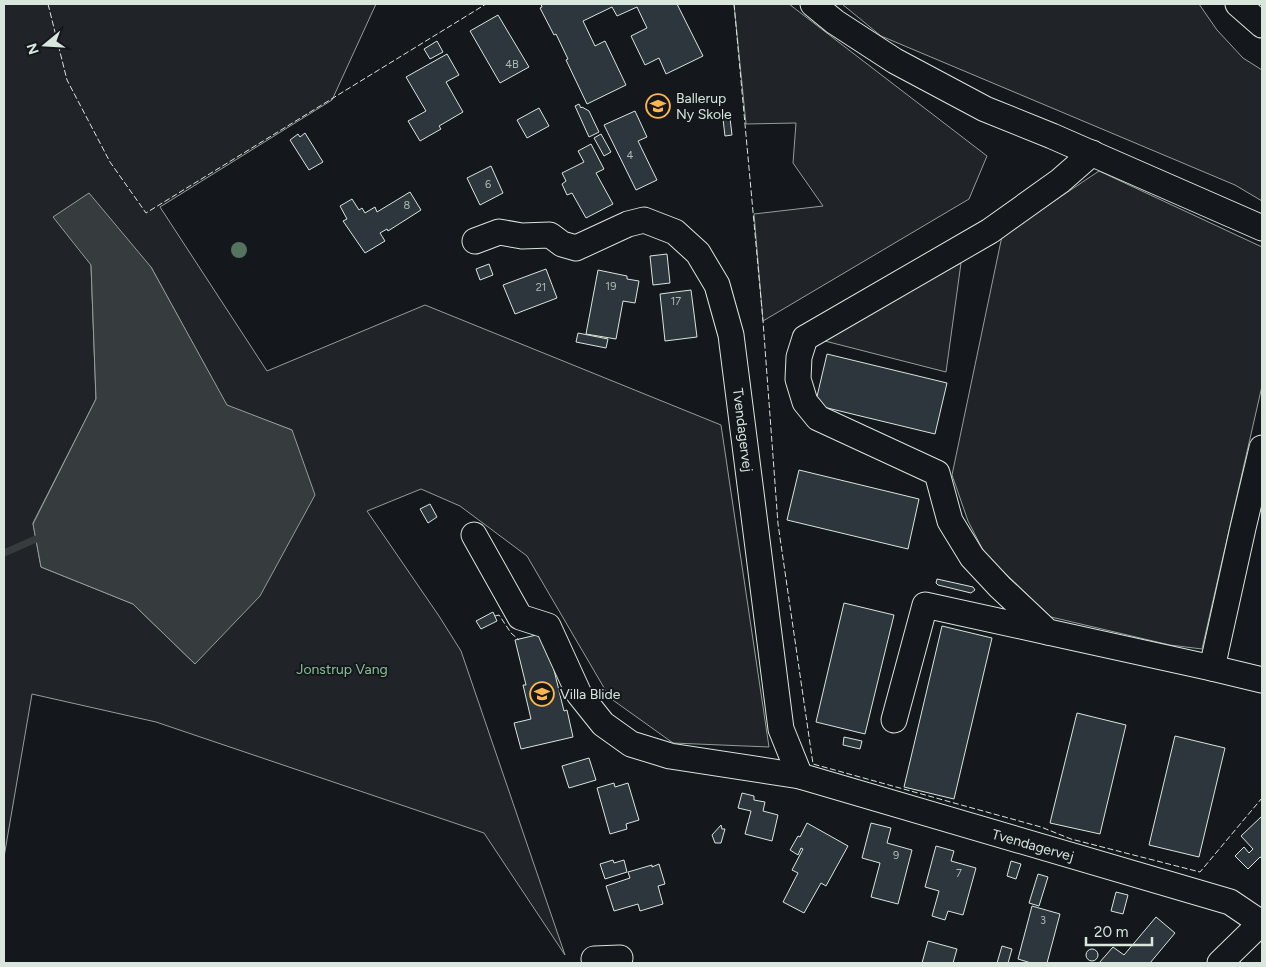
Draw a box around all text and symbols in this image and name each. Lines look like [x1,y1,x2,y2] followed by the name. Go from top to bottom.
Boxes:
[20,20,70,70] north arrow
[23,41,43,57] text: N
[505,58,519,71] house number: 4B
[676,90,732,123] place label: Ballerup Ny Skole
[645,93,671,119] school or university icon: Ballerup Ny Skole
[627,149,634,162] house number: 4
[485,178,491,191] house number: 6
[404,199,411,212] house number: 8
[606,280,616,293] house number: 19
[536,281,546,294] house number: 21
[671,295,681,308] house number: 17
[729,387,756,473] street label: Tvendagervej
[296,661,388,678] park label: Jonstrup Vang
[529,681,555,707] school or university icon: Villa Blide
[560,686,621,703] place label: Villa Blide
[990,826,1076,865] street label: Tvendagervej
[893,849,899,862] house number: 9
[956,867,962,880] house number: 7
[1040,914,1046,927] house number: 3
[1086,914,1152,946] scale bar
[1094,923,1128,941] text: 20 m

